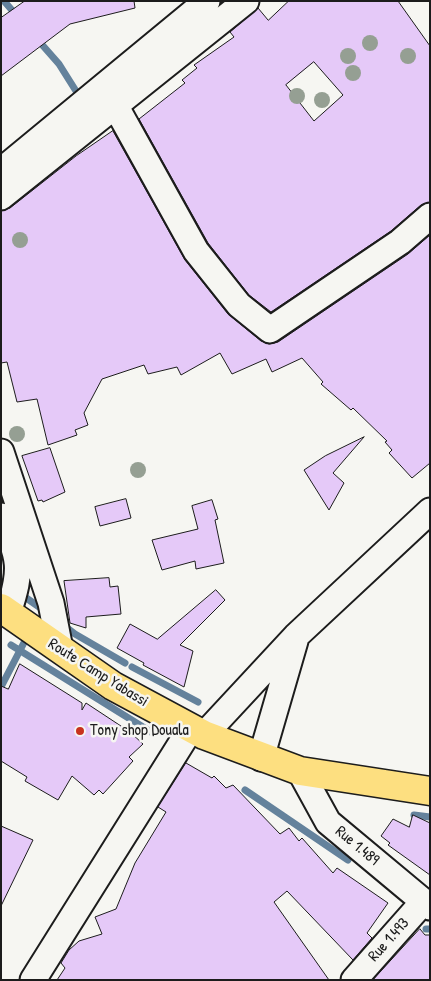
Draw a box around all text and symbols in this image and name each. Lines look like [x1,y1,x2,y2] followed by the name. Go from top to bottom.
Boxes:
[44,635,152,711] street label: Route Camp Yabassi
[90,721,189,741] place label: Tony shop Douala
[74,725,86,737] marker: Tony shop Douala
[331,822,383,870] street label: Rue 1.489
[364,914,414,966] street label: Rue 1.493

